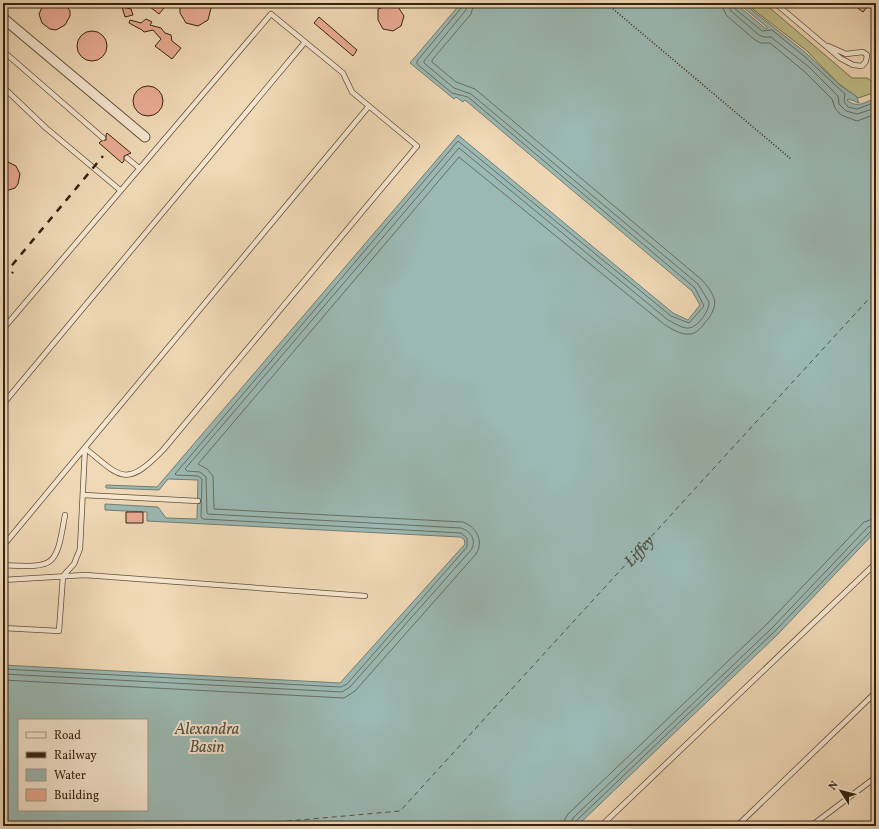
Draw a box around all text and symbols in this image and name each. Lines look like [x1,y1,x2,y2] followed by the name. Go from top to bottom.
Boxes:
[620,531,660,572] water label: Liffey
[18,719,148,811] legend
[174,719,240,759] water label: Alexandra Basin
[54,728,81,744] text: Road
[54,748,97,764] text: Railway
[54,768,86,784] text: Water
[821,771,861,811] north arrow
[826,778,843,794] text: N
[54,788,99,804] text: Building

